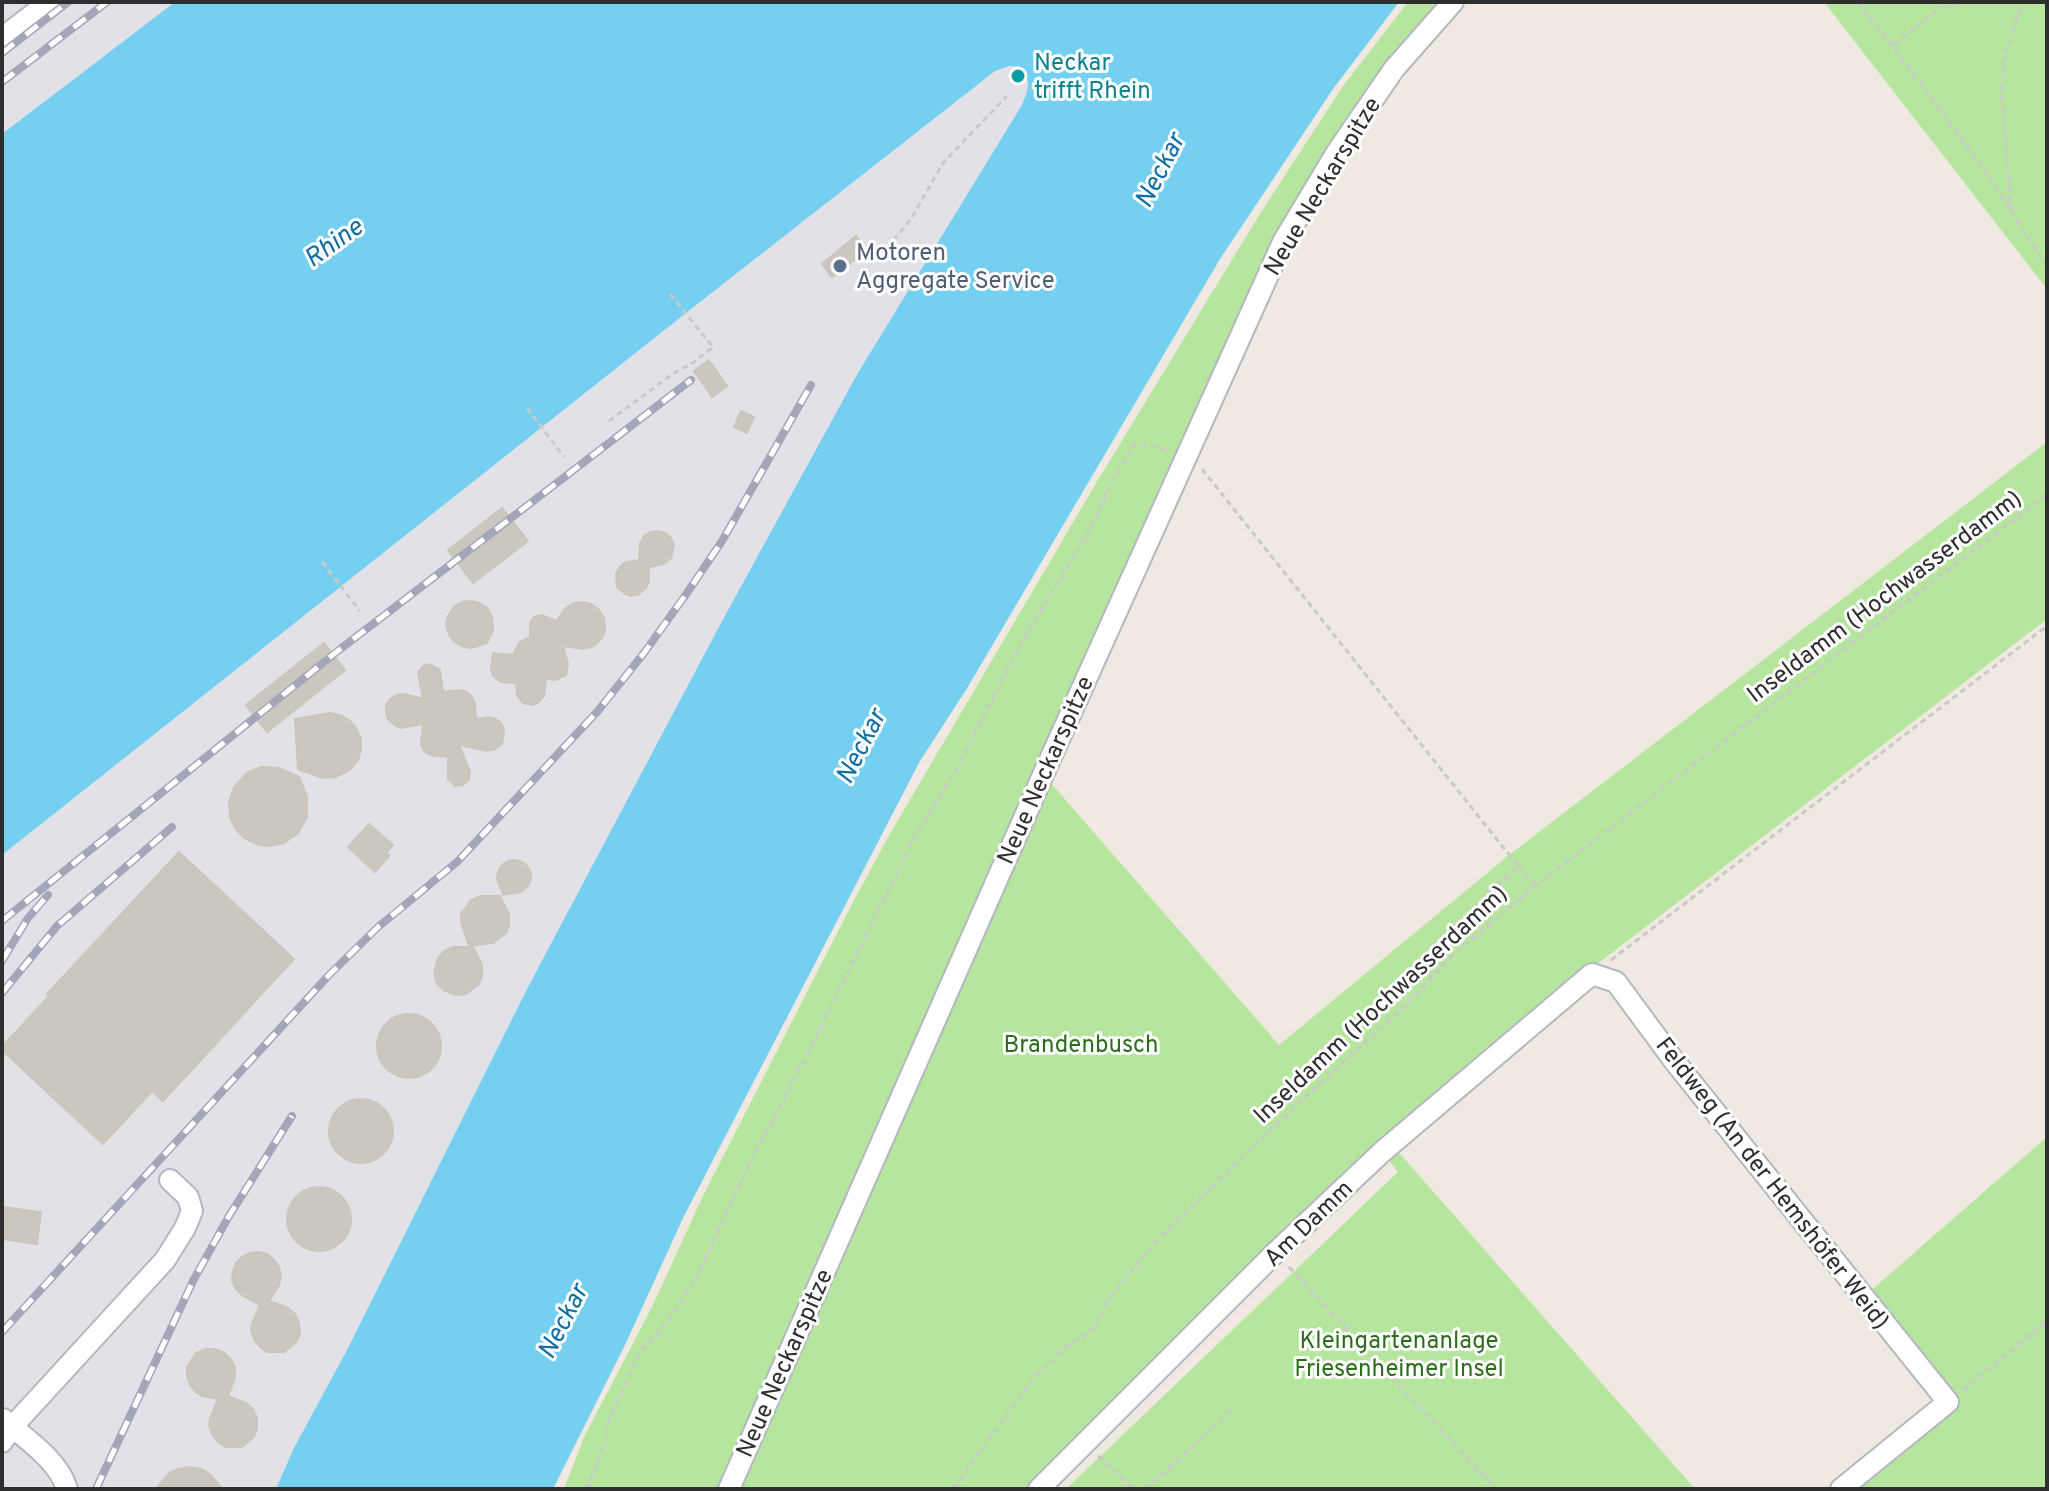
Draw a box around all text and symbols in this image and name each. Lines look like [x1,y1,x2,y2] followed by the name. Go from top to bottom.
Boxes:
[1034,49,1151,107] place label: Neckar trifft Rhein
[1009,67,1027,85] marker: Neckar trifft Rhein
[1259,92,1389,282] street label: Neue Neckarspitze
[1128,126,1195,214] water label: Neckar
[299,211,371,276] water label: Rhine
[856,239,1055,297] place label: Motoren Aggregate Service
[831,257,849,275] marker: Motoren Aggregate Service
[1742,484,2029,711] street label: Inseldamm (Hochwasserdamm)
[992,672,1102,870] street label: Neue Neckarspitze
[829,702,896,790] water label: Neckar
[1248,880,1515,1131] street label: Inseldamm (Hochwasserdamm)
[1003,1031,1159,1061] park label: Brandenbusch
[1648,1032,1895,1336] street label: Feldweg (An der Hemshöfer Weid)
[1259,1175,1360,1274] street label: Am Damm
[731,1265,841,1463] street label: Neue Neckarspitze
[531,1277,598,1365] water label: Neckar
[1294,1327,1504,1385] park label: Kleingartenanlage Friesenheimer Insel

